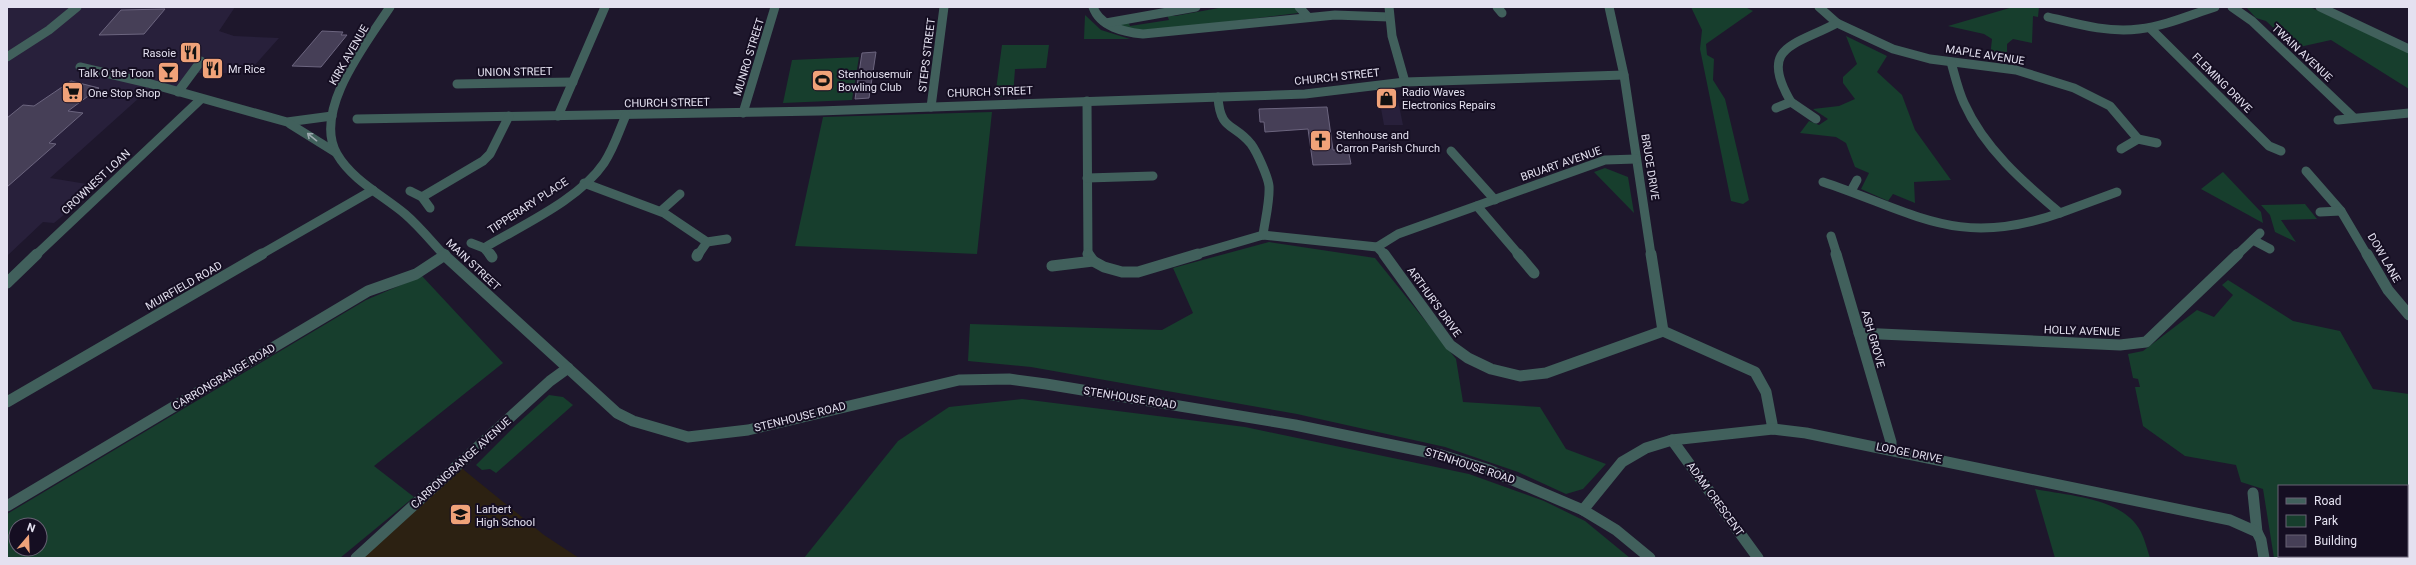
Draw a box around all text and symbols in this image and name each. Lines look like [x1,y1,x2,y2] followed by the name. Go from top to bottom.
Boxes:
[731,16,767,97] street label: MUNRO STREET
[916,17,938,93] street label: STEPS STREET
[2269,22,2335,84] street label: TWAIN AVENUE
[326,23,372,87] street label: KIRK AVENUE
[178,40,204,66] restaurant icon: Rasoie
[1945,42,2025,68] street label: MAPLE AVENUE
[143,47,176,60] place label: Rasoie
[2189,50,2255,116] street label: FLEMING DRIVE
[200,56,226,82] restaurant icon: Mr Rice
[156,60,182,86] bar icon: Talk O the Toon
[228,63,265,76] place label: Mr Rice
[477,65,553,79] street label: UNION STREET
[1294,66,1381,88] street label: CHURCH STREET
[78,67,154,80] place label: Talk O the Toon
[809,67,835,93] sports icon: Stenhousemuir Bowling Club
[838,68,912,94] place label: Stenhousemuir Bowling Club
[59,80,85,106] supermarket icon: One Stop Shop
[947,84,1033,100] street label: CHURCH STREET
[1373,85,1399,111] shop icon: Radio Waves Electronics Repairs
[1402,86,1496,112] place label: Radio Waves Electronics Repairs
[88,87,160,100] place label: One Stop Shop
[624,96,710,110] street label: CHURCH STREET
[1308,128,1334,154] church icon: Stenhouse and Carron Parish Church
[1336,129,1440,155] place label: Stenhouse and Carron Parish Church
[306,133,317,141] one-way arrow
[1638,133,1662,201] street label: BRUCE DRIVE
[1519,144,1603,184] street label: BRUART AVENUE
[59,147,133,217] street label: CROWNEST LOAN
[485,175,571,237] street label: TIPPERARY PLACE
[2365,231,2403,285] street label: DOW LANE
[443,237,503,294] street label: MAIN STREET
[143,259,225,313] street label: MUIRFIELD ROAD
[1404,264,1464,340] street label: ARTHUR'S DRIVE
[1859,309,1887,369] street label: ASH GROVE
[2044,323,2120,339] street label: HOLLY AVENUE
[170,341,278,413] street label: CARRONGRANGE ROAD
[1083,384,1177,412] street label: STENHOUSE ROAD
[753,399,847,435] street label: STENHOUSE ROAD
[408,415,514,511] street label: CARRONGRANGE AVENUE
[1875,440,1943,466] street label: LODGE DRIVE
[1423,445,1517,487] street label: STENHOUSE ROAD
[1684,460,1746,539] street label: ADAM CRESCENT
[2278,485,2408,557] legend
[2314,494,2342,508] text: Road
[448,502,474,528] school or university icon: Larbert High School
[476,503,535,529] place label: Larbert High School
[2314,514,2339,528] text: Park
[8,517,48,557] north arrow
[25,521,37,536] text: N
[2314,534,2357,548] text: Building

